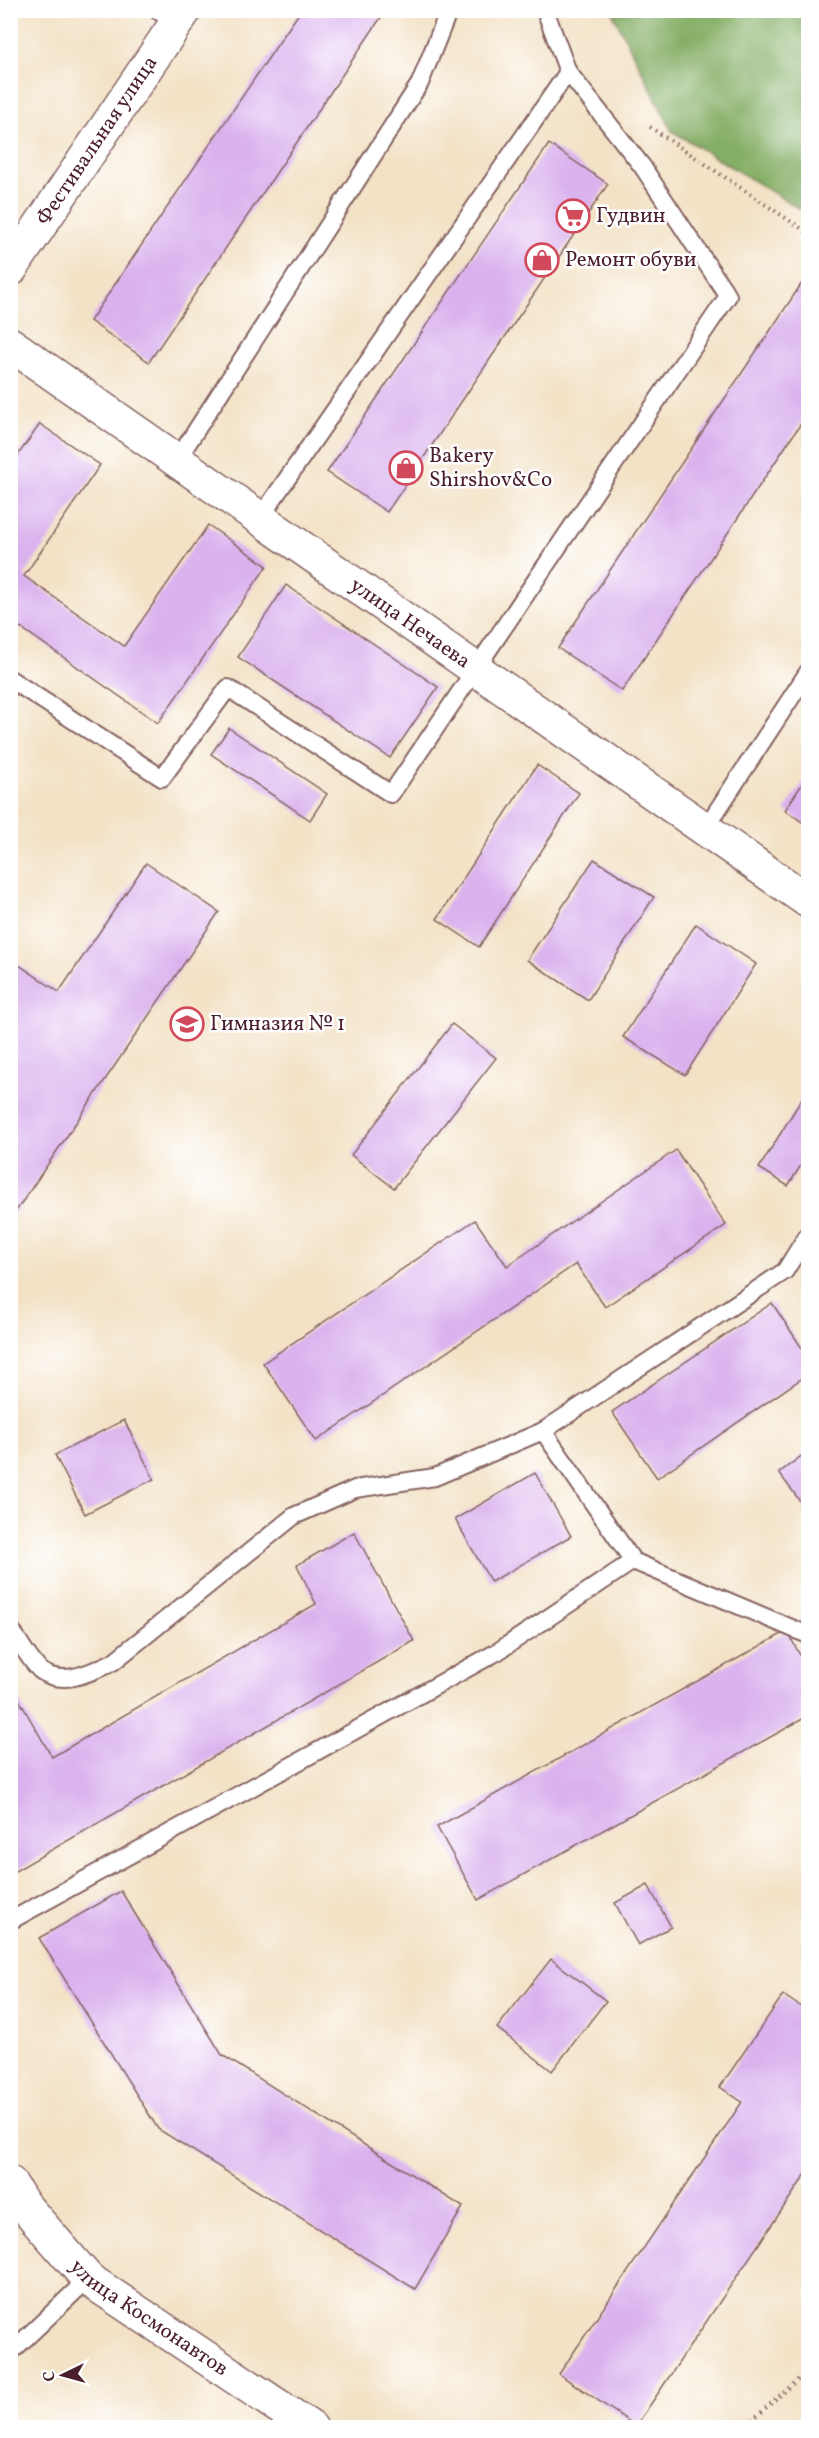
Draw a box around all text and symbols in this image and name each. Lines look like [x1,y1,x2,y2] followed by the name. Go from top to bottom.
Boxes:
[30,50,165,231] street label: Фестивальная улица
[555,198,591,234] supermarket icon: Гудвин
[596,202,666,231] place label: Гудвин
[524,242,560,278] shop icon: Ремонт обуви
[565,246,697,275] place label: Ремонт обуви
[429,442,552,495] place label: Bakery Shirshov&Co
[388,450,424,486] shop icon: Bakery Shirshov&Co
[344,571,476,676] street label: улица Нечаева
[169,1006,205,1042] school or university icon: Гимназия № 1
[210,1010,345,1039] place label: Гимназия № 1
[63,2253,234,2383] street label: улица Космонавтов
[33,2345,93,2405] north arrow
[39,2370,61,2382] text: С

